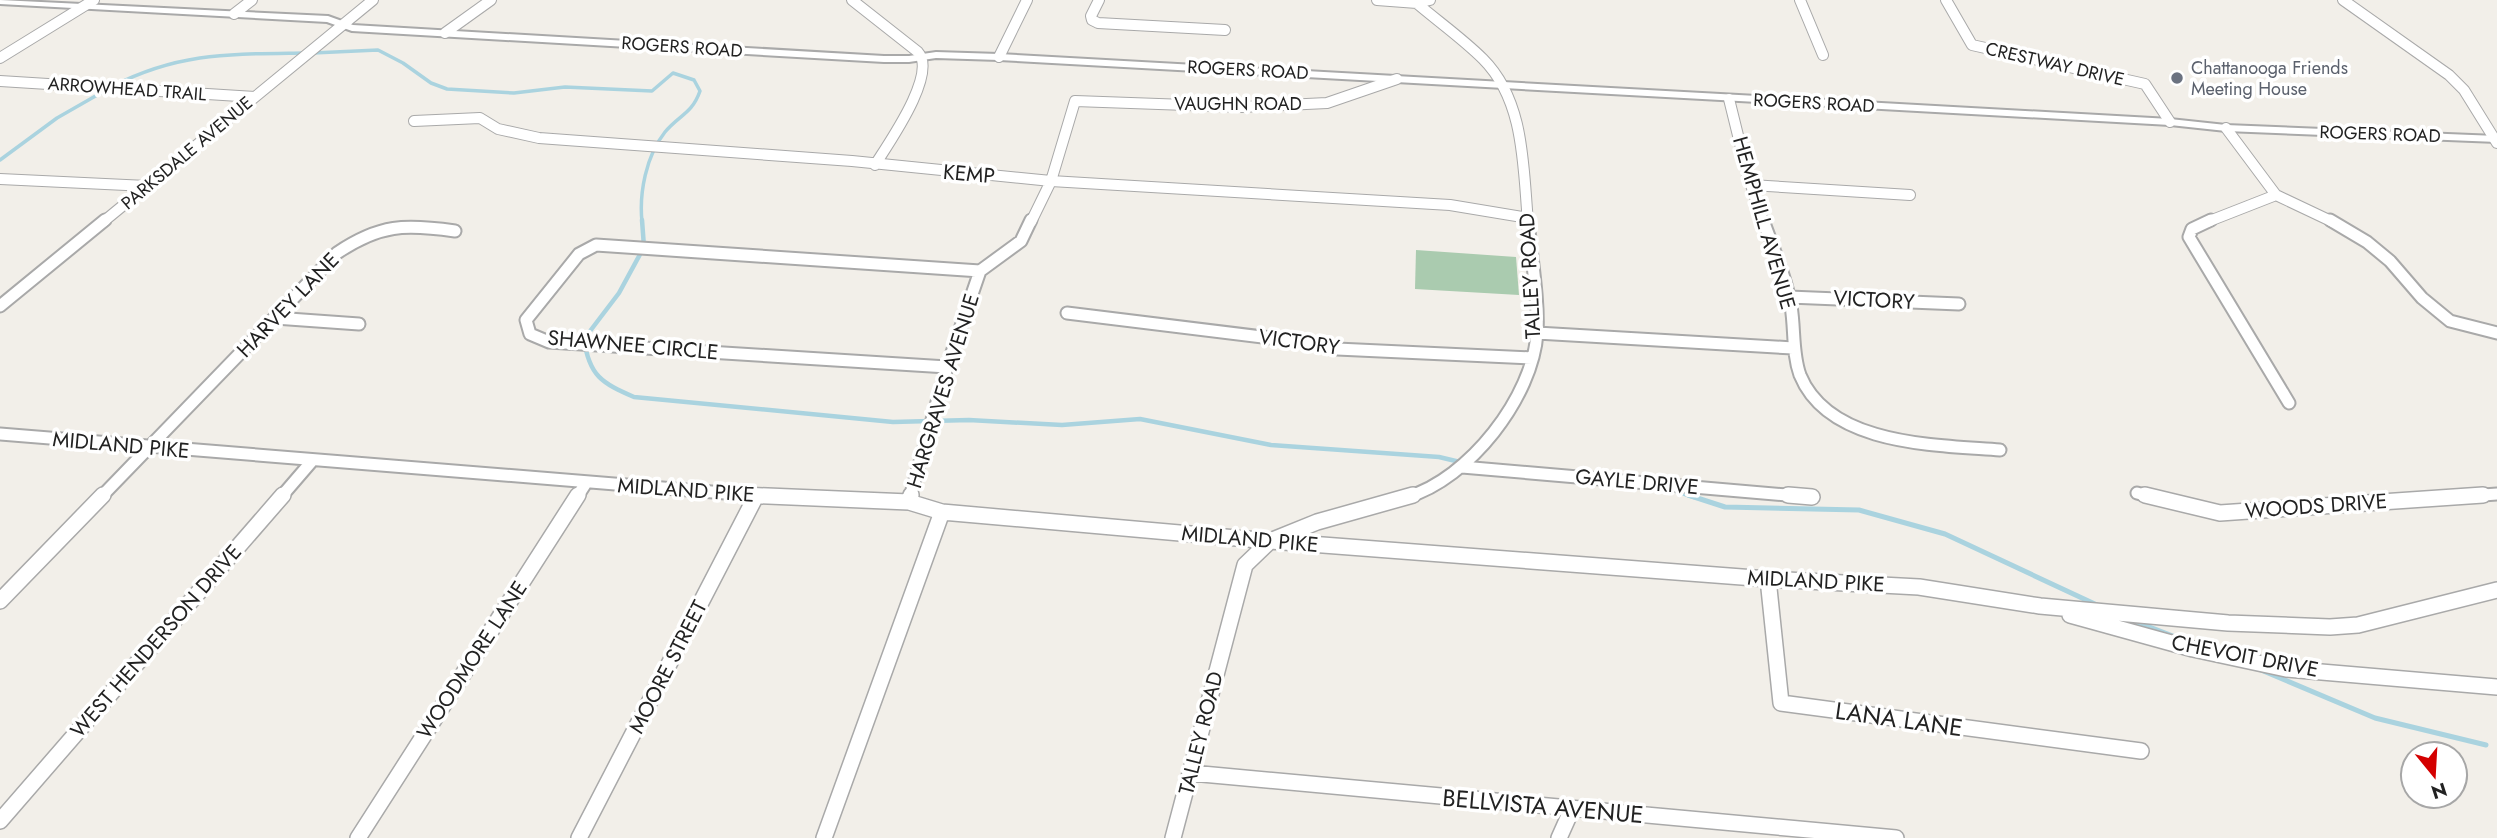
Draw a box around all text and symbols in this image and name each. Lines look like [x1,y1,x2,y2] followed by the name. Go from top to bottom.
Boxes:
[621,30,743,64] street label: ROGERS ROAD
[1983,35,2127,93] street label: CRESTWAY DRIVE
[1187,54,1309,86] street label: ROGERS ROAD
[2191,55,2348,102] place label: Chattanooga Friends Meeting House
[47,70,207,108] street label: ARROWHEAD TRAIL
[2169,70,2185,86] marker: Chattanooga Friends Meeting House
[1753,87,1875,119] street label: ROGERS ROAD
[116,90,258,216] street label: PARKSDALE AVENUE
[1174,91,1302,117] street label: VAUGHN ROAD
[2319,119,2441,149] street label: ROGERS ROAD
[1725,133,1803,313] street label: HEMPHILL AVENUE
[942,157,996,191] street label: KEMP
[1512,212,1548,340] street label: TALLEY ROAD
[230,246,346,364] street label: HARVEY LANE
[1832,283,1916,317] street label: VICTORY
[899,290,987,492] street label: HARGRAVES AVENUE
[1257,321,1342,363] street label: VICTORY
[546,323,720,367] street label: SHAWNEE CIRCLE
[51,424,191,466] street label: MIDLAND PIKE
[1574,462,1700,502] street label: GAYLE DRIVE
[616,470,756,510] street label: MIDLAND PIKE
[2244,486,2388,526] street label: WOODS DRIVE
[1180,518,1320,560] street label: MIDLAND PIKE
[63,538,249,744] street label: WEST HENDERSON DRIVE
[1747,562,1885,600] street label: MIDLAND PIKE
[410,575,534,745] street label: WOODMORE LANE
[622,595,715,739] street label: MOORE STREET
[2169,627,2321,685] street label: CHEVOIT DRIVE
[1171,668,1231,798] street label: TALLEY ROAD
[1833,693,1965,745] street label: LANA LANE
[2399,740,2469,810] north arrow
[2428,776,2450,806] text: N
[1441,780,1645,832] street label: BELLVISTA AVENUE

